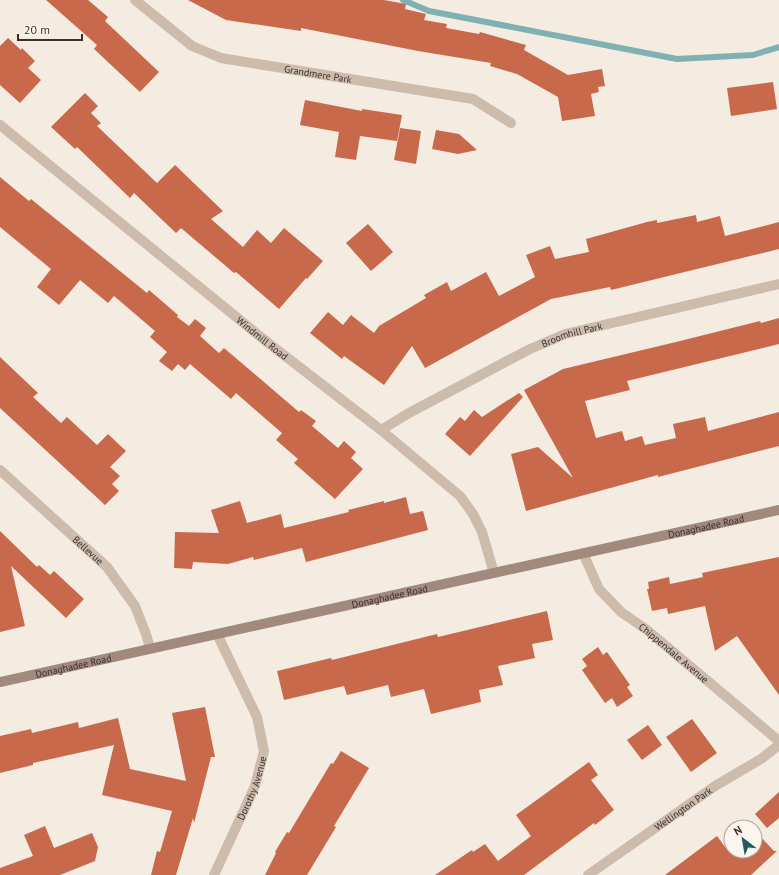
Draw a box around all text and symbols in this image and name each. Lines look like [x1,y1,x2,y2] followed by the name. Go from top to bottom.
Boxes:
[18,16,82,42] scale bar
[24,22,50,37] text: 20 m
[283,62,353,86] street label: Grandmere Park
[234,314,291,363] street label: Windmill Road
[539,319,604,350] street label: Broomhill Park
[667,512,745,541] street label: Donaghadee Road
[70,533,106,568] street label: Bellevue
[350,582,429,611] street label: Donaghadee Road
[636,620,711,686] street label: Chippendale Avenue
[34,652,113,681] street label: Donaghadee Road
[234,755,269,822] street label: Dorothy Avenue
[652,784,715,834] street label: Wellington Park
[723,819,763,859] north arrow
[731,823,745,838] text: N

